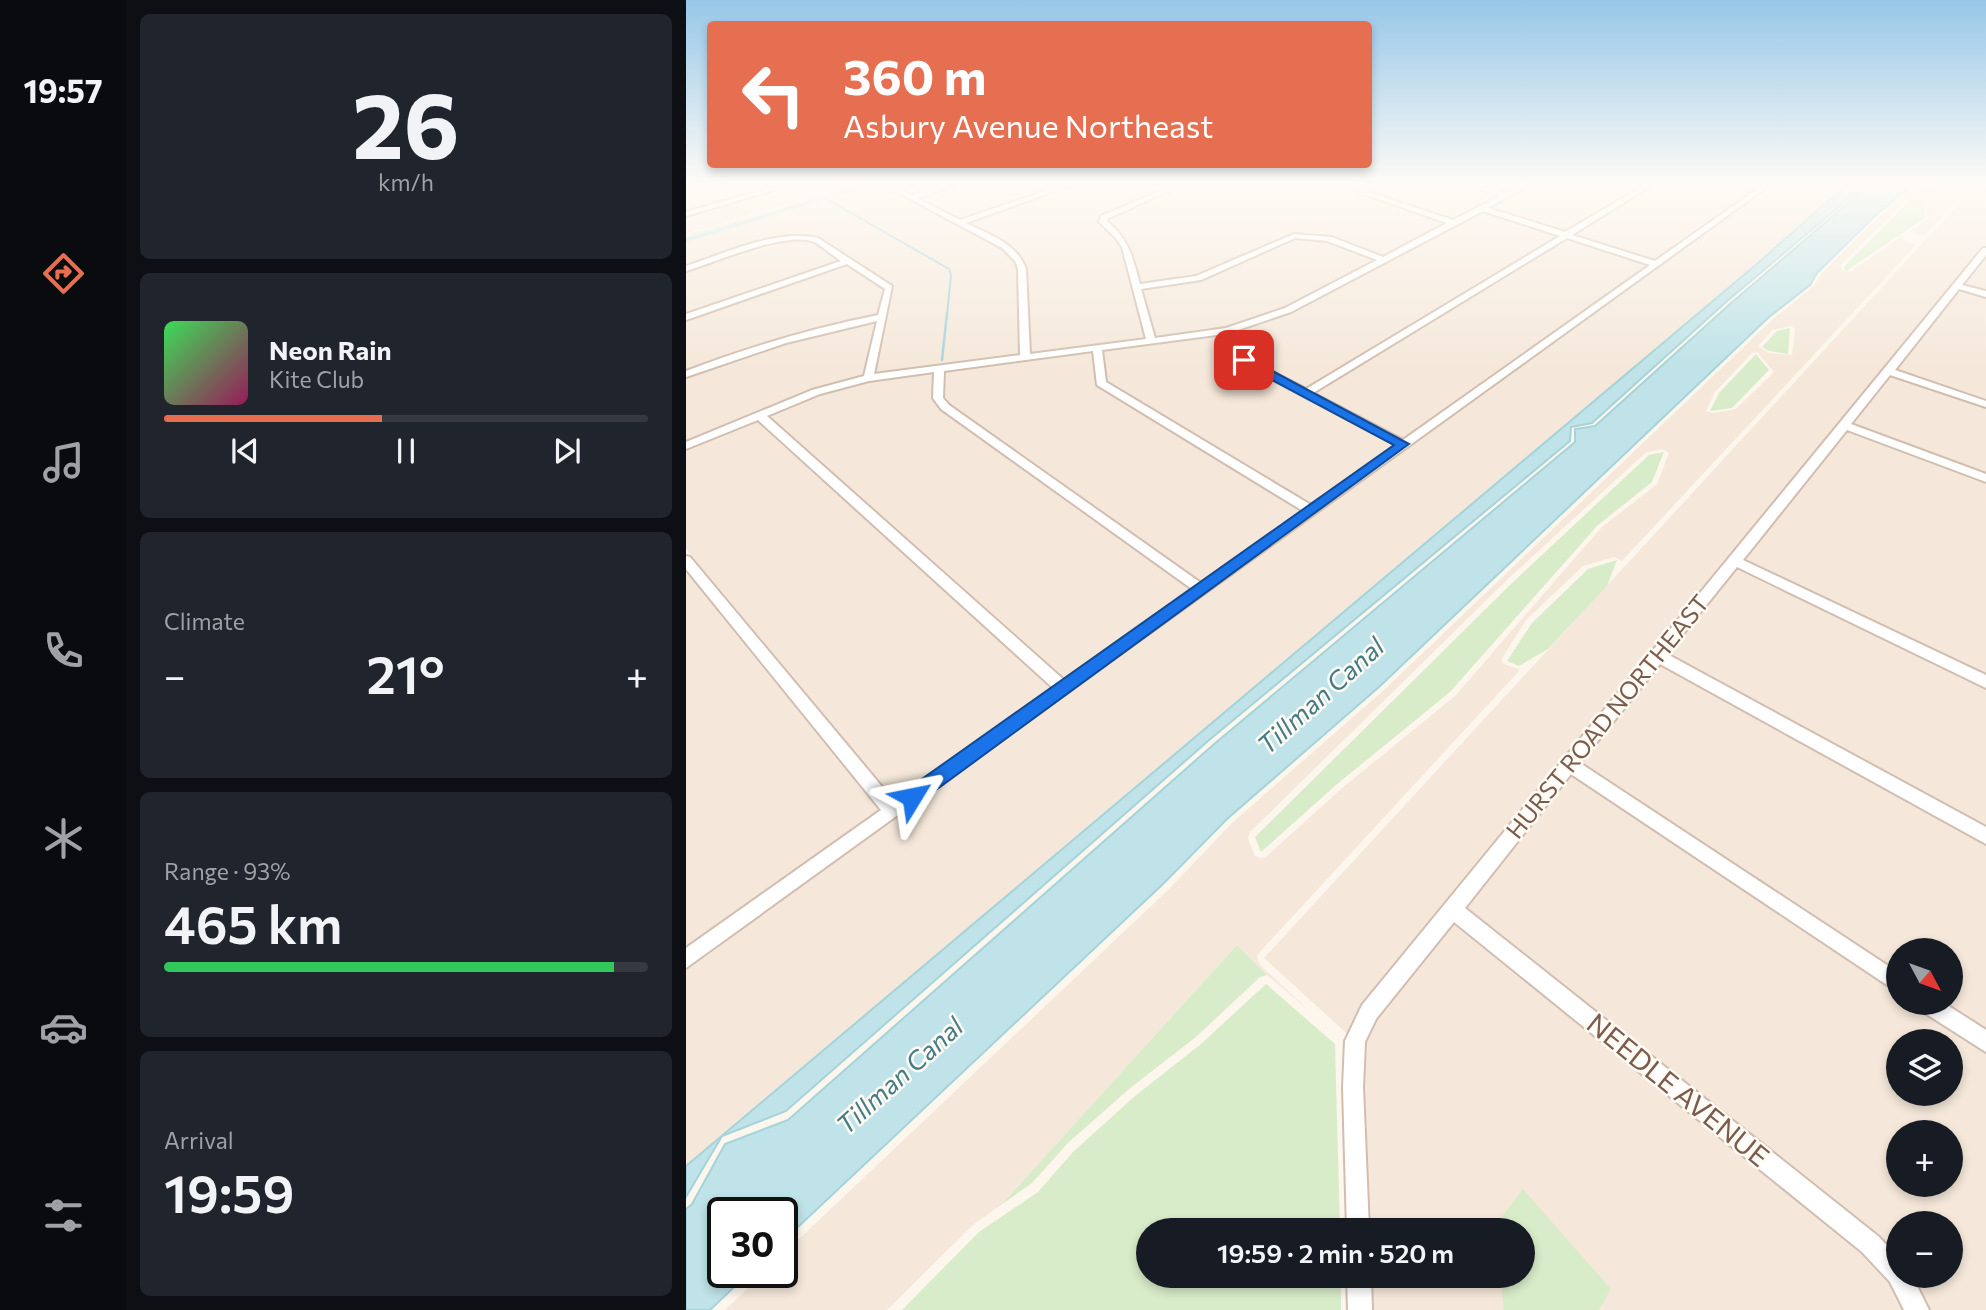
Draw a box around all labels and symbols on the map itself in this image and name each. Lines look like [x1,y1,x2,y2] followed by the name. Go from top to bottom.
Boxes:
[1214,330,1274,390] pin
[1499,588,1714,844] street label: HURST ROAD NORTHEAST
[1250,629,1391,760] water label: Tillman Canal
[875,760,949,834] position arrow
[1886,938,1964,1015] north arrow
[1581,1005,1776,1173] street label: NEEDLE AVENUE
[829,1009,970,1140] water label: Tillman Canal
[707,1197,798,1288] speed limit sign: 30

